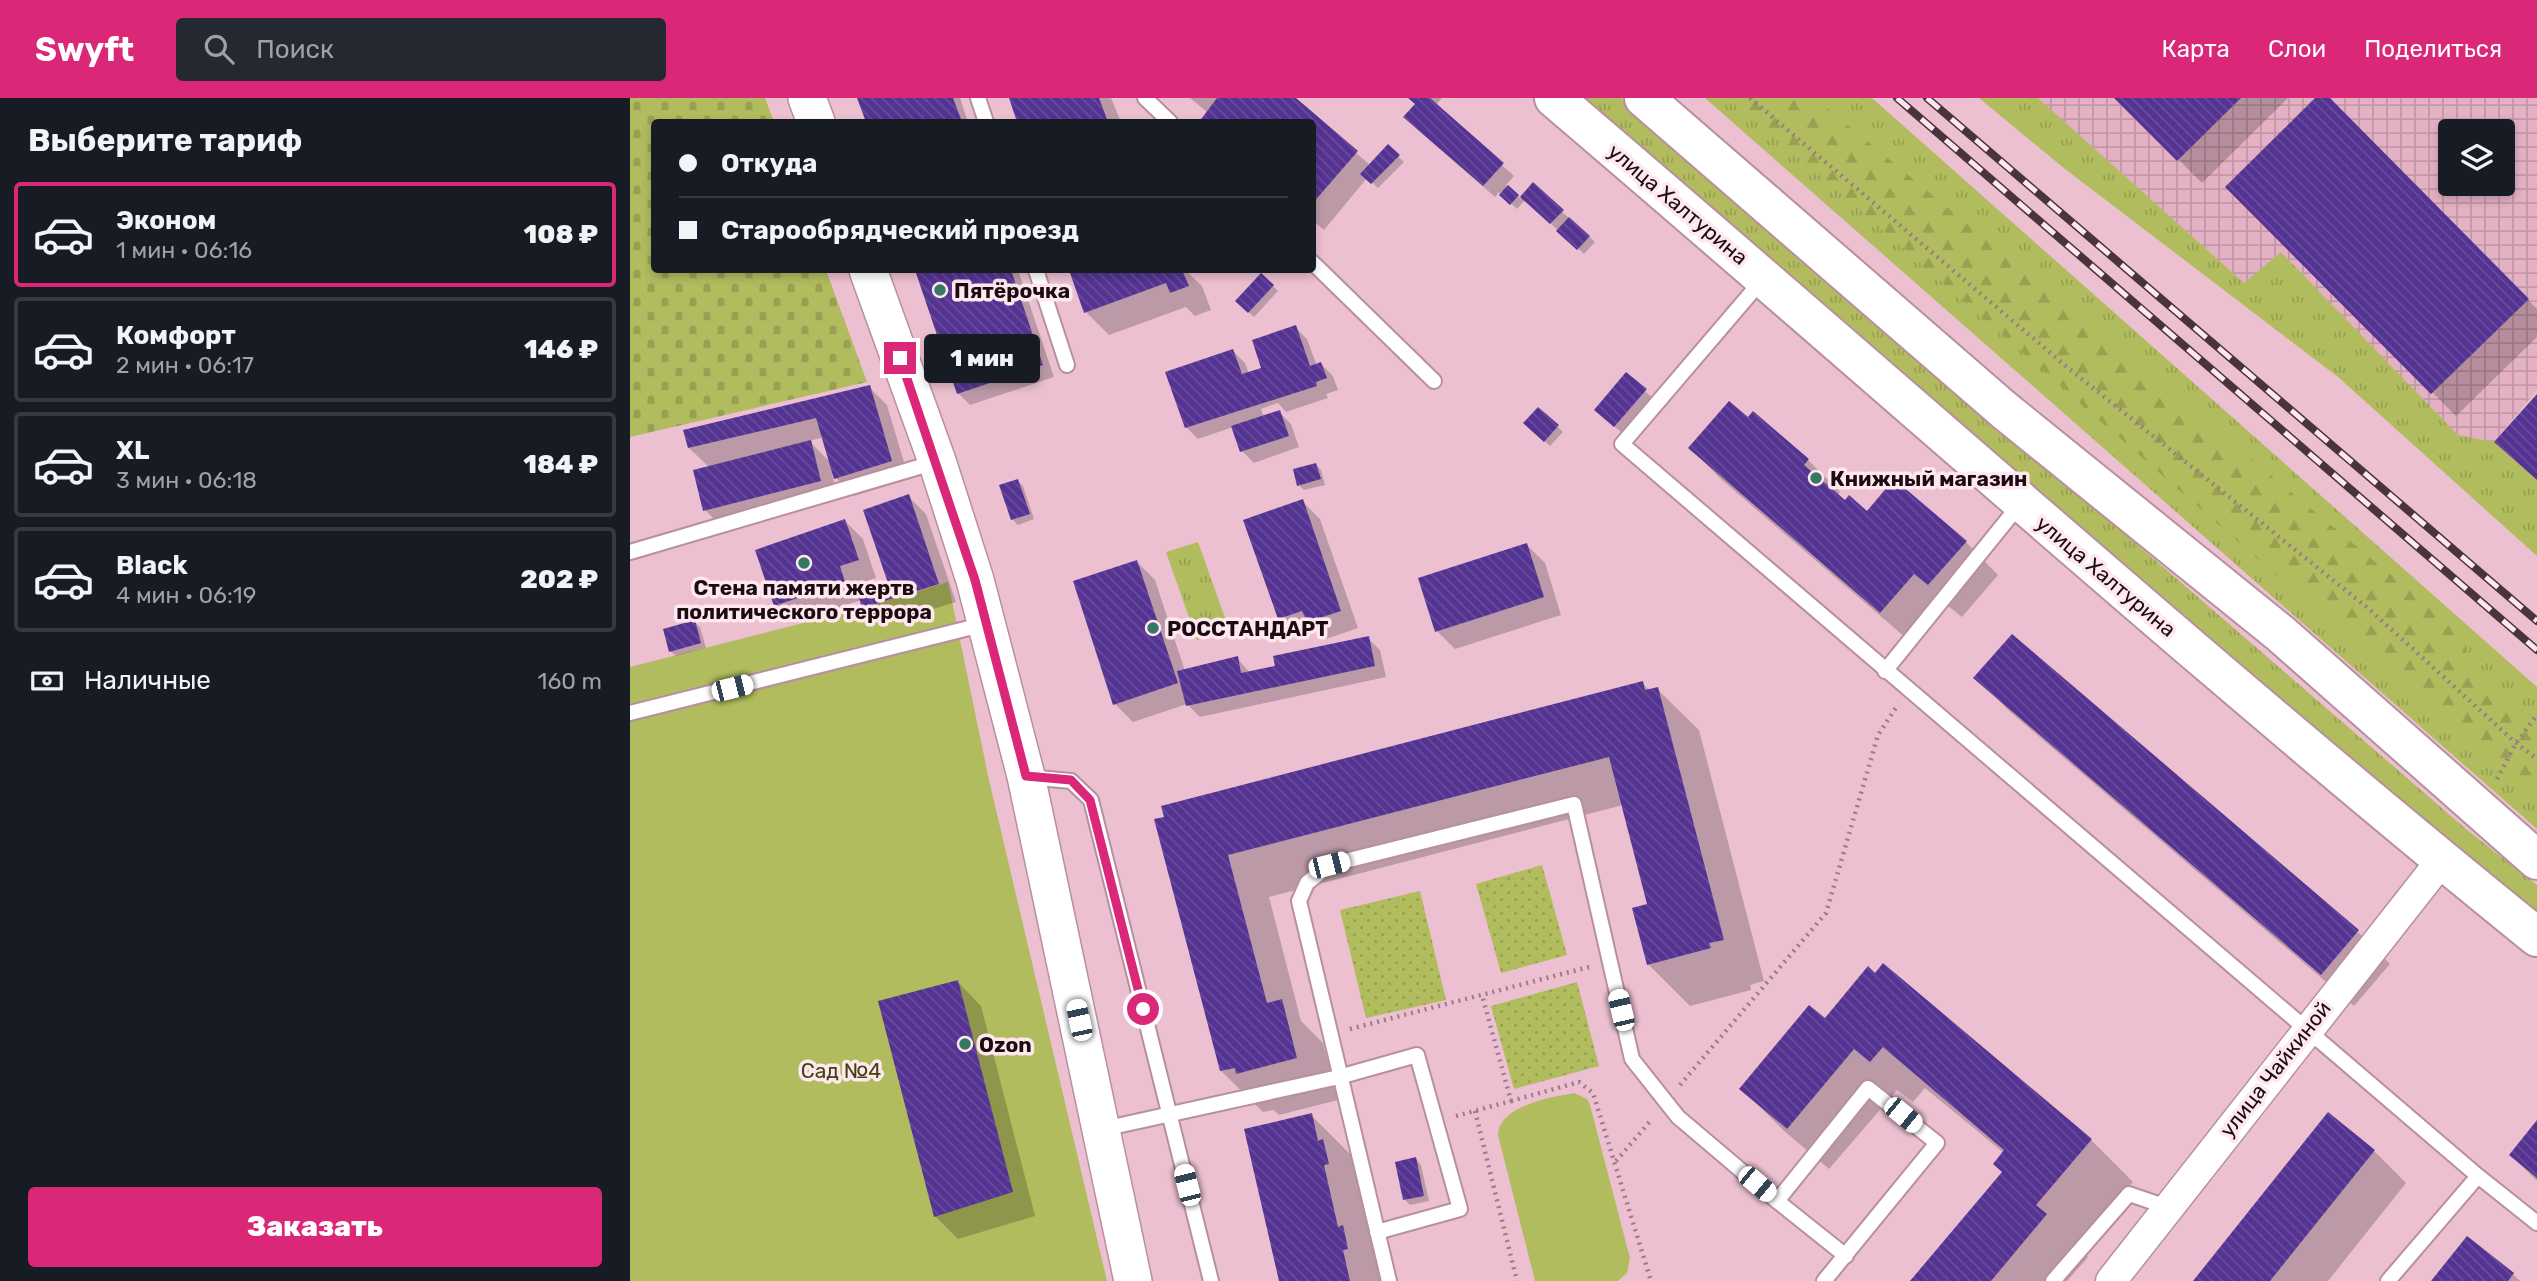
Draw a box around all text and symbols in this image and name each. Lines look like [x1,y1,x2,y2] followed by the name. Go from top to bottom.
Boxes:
[176,18,666,81] search box
[35,30,134,69] text: Swyft
[200,30,238,68] icon: search
[256,34,334,65] text: Поиск
[2161,35,2230,63] text: Карта
[2268,35,2326,63] text: Слои
[2364,35,2502,63] text: Поделиться
[2438,119,2515,196] map controls
[2438,119,2515,196] button: layers
[28,121,302,159] text: Выберите тариф
[1603,138,1753,270] street label: улица Халтурина
[721,148,817,179] text: Откуда
[32,203,95,266] icon: car
[116,205,216,236] text: Эконом
[721,215,1079,246] text: Старообрядческий проезд
[524,219,598,250] text: 108 ₽
[116,236,252,264] text: 1 мин · 06:16
[954,278,1070,303] place label: Пятёрочка
[932,282,948,298] marker: Пятёрочка
[32,318,95,381] icon: car
[116,320,236,351] text: Комфорт
[524,334,598,365] text: 146 ₽
[924,334,1040,382] callout: 1 мин
[884,342,916,374] route end
[950,344,1014,372] text: 1 мин
[116,351,254,379] text: 2 мин · 06:17
[32,433,95,496] icon: car
[116,435,149,466] text: XL
[523,449,598,480] text: 184 ₽
[116,466,257,494] text: 3 мин · 06:18
[1830,466,2027,491] place label: Книжный магазин
[1808,470,1824,486] marker: Книжный магазин
[2031,510,2181,642] street label: улица Халтурина
[32,548,95,611] icon: car
[116,550,188,581] text: Black
[796,555,812,571] marker: Стена памяти жертв политического террора
[520,564,598,595] text: 202 ₽
[676,575,932,624] place label: Стена памяти жертв политического террора
[116,581,256,609] text: 4 мин · 06:19
[1167,616,1328,641] place label: РОССТАНДАРТ
[1145,620,1161,636] marker: РОССТАНДАРТ
[28,662,66,700] icon: cash
[84,665,211,696] text: Наличные
[538,667,602,695] text: 160 m
[710,673,755,703] car
[1307,850,1352,880] car
[1607,987,1636,1033] car
[1127,993,1159,1025] route start
[2214,996,2336,1142] street label: улица Чайкиной
[1065,997,1094,1043] car
[979,1032,1032,1057] place label: Ozon
[957,1036,973,1052] marker: Ozon
[801,1058,881,1083] park label: Сад №4
[1881,1094,1926,1136] car
[1172,1162,1203,1208] car
[1735,1162,1780,1206] car
[28,1187,602,1267] button: Заказать

